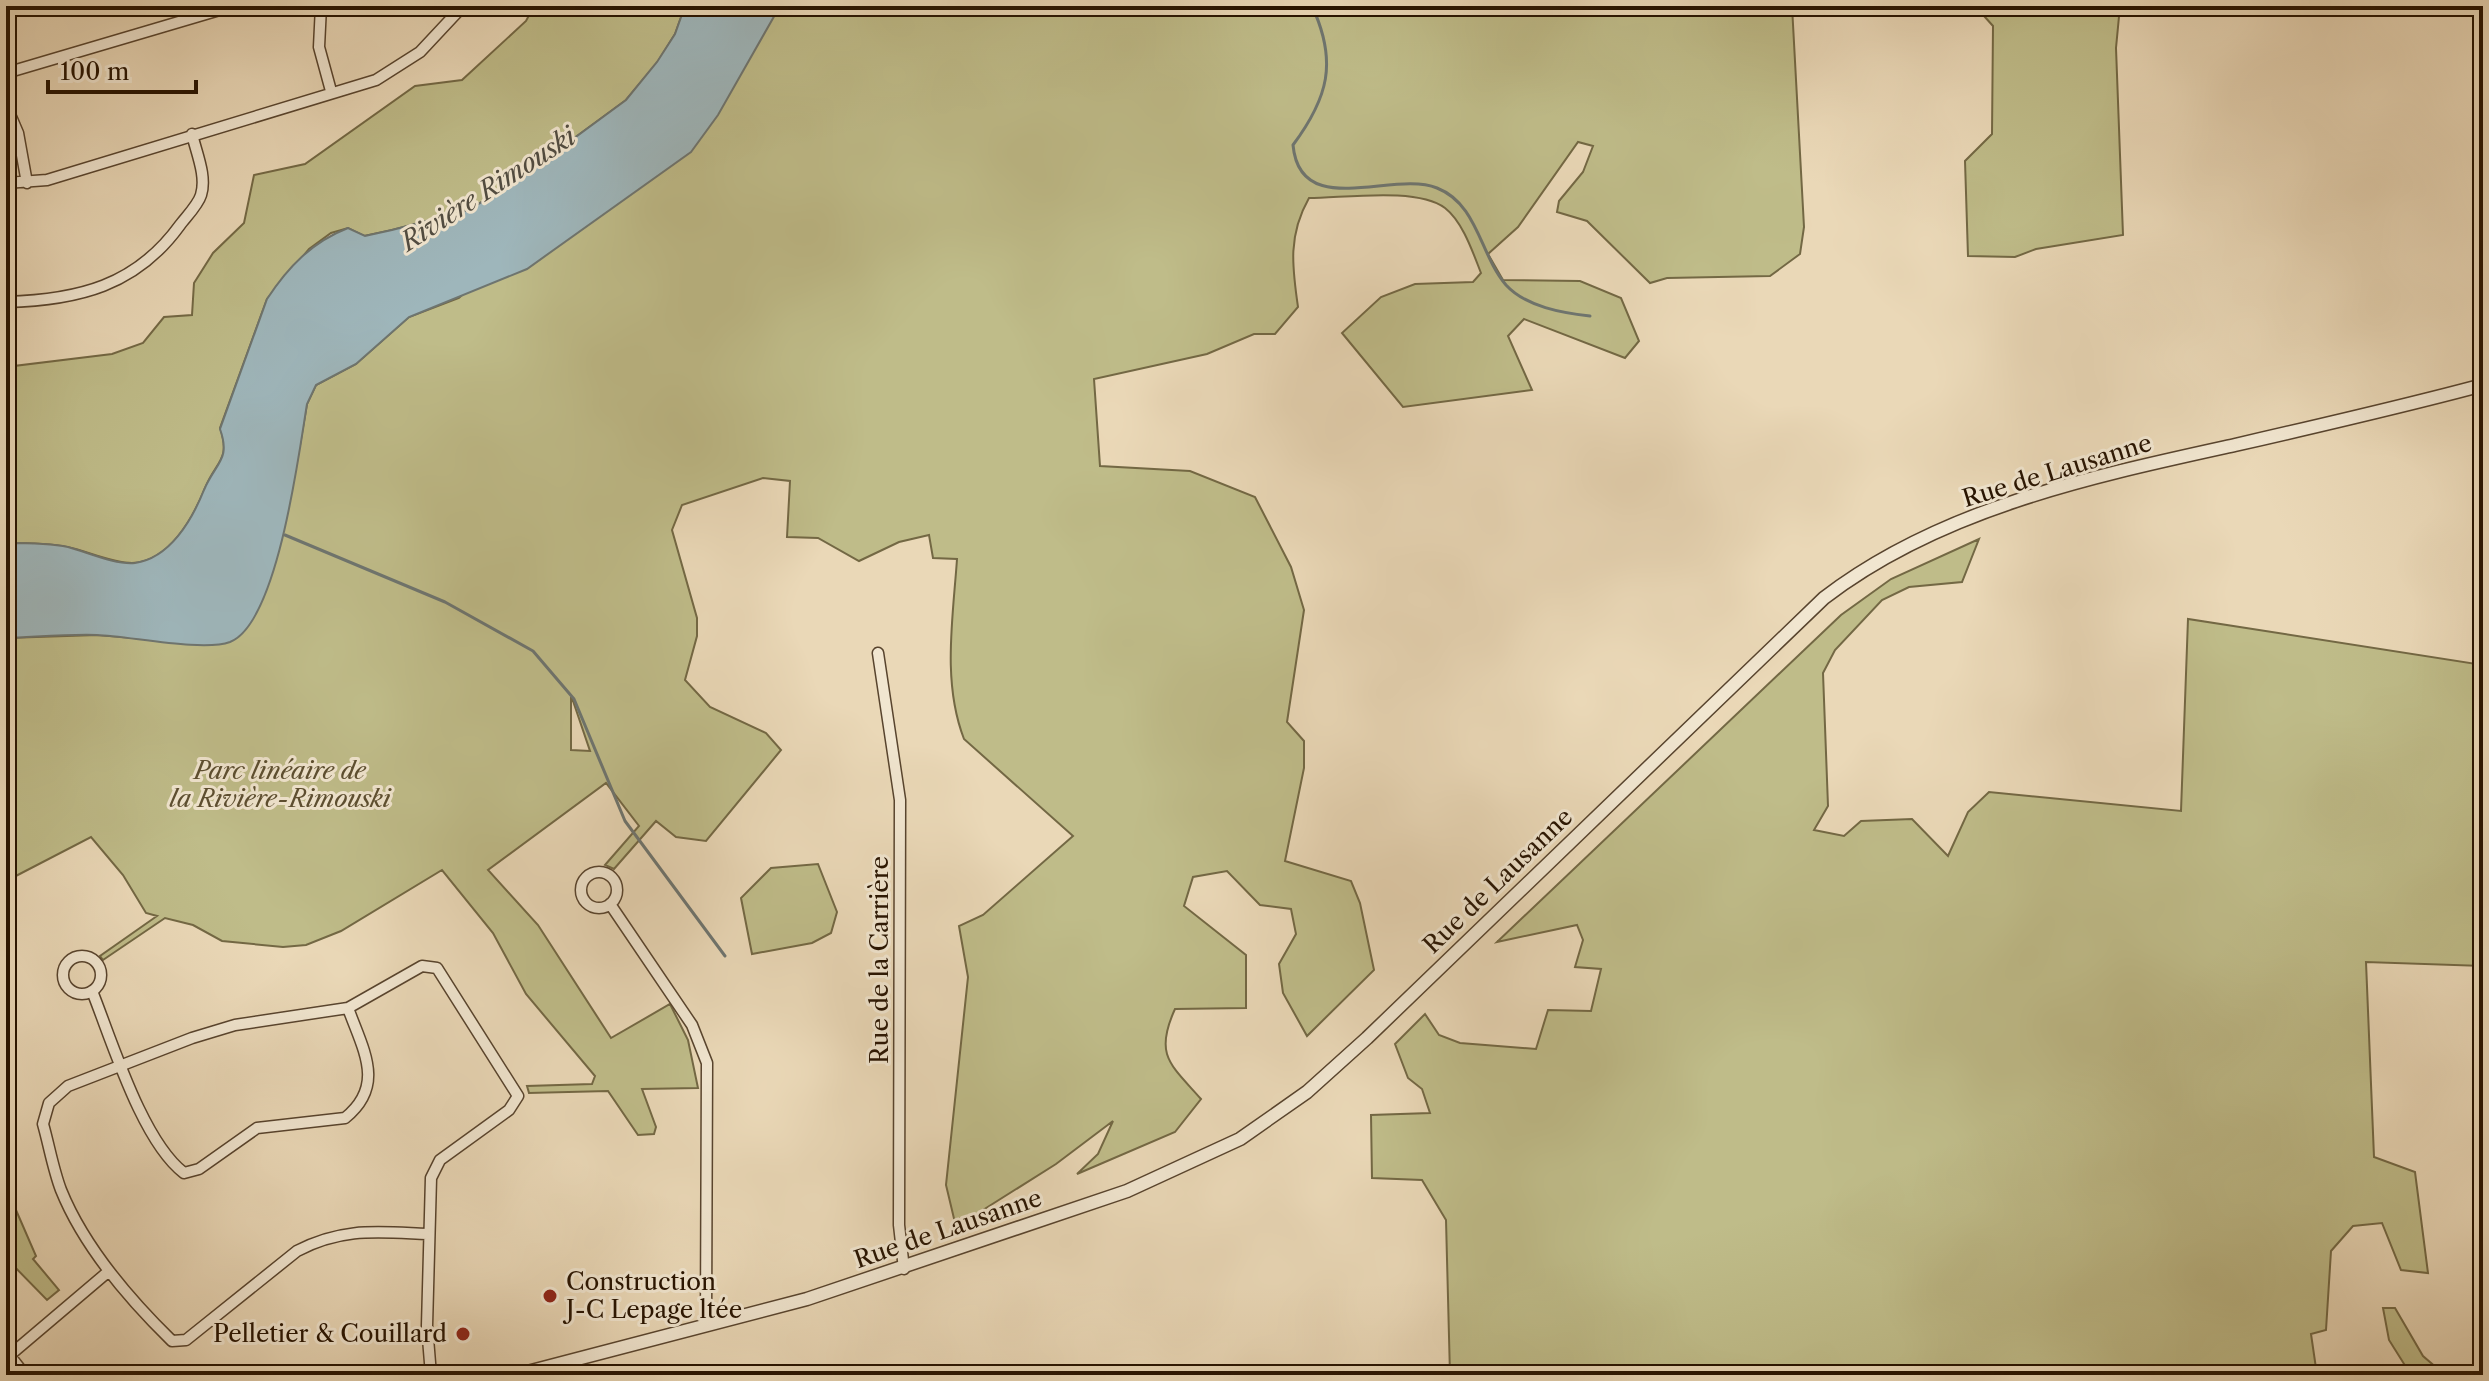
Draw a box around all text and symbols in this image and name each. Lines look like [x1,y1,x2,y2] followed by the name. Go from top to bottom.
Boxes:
[48,44,196,94] scale bar
[60,57,129,86] text: 100 m
[393,119,583,259] water label: Rivière Rimouski
[1959,428,2155,513] street label: Rue de Lausanne
[170,756,392,813] park label: Parc linéaire de la Rivière-Rimouski
[1417,802,1578,959] street label: Rue de Lausanne
[865,856,894,1064] street label: Rue de la Carrière
[850,1183,1045,1274] street label: Rue de Lausanne
[562,1267,742,1324] place label: Construction J-C Lepage ltée
[541,1287,559,1305] marker: Construction J-C Lepage ltée
[213,1319,447,1348] place label: Pelletier & Couillard
[454,1325,472,1343] marker: Pelletier & Couillard

